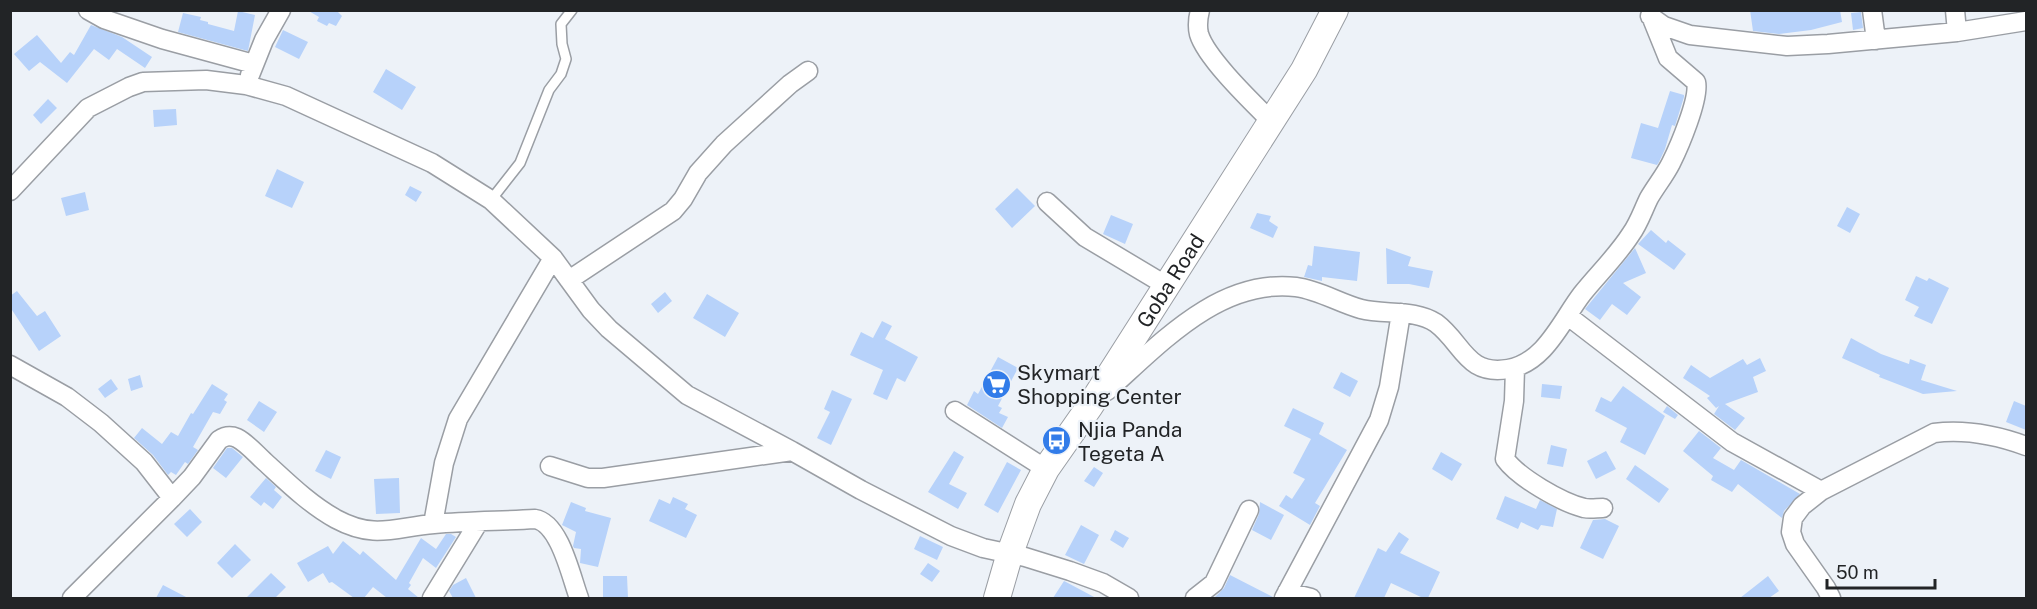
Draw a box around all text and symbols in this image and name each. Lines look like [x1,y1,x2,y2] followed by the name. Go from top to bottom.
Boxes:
[1131,229,1209,332] street label: Goba Road
[1017,360,1182,409] place label: Skymart Shopping Center
[980,368,1012,400] supermarket icon: Skymart Shopping Center
[1078,417,1182,466] place label: Njia Panda Tegeta A
[1041,425,1073,457] bus stop icon: Njia Panda Tegeta A
[1827,552,1935,590] scale bar
[1836,562,1879,583] text: 50 m

